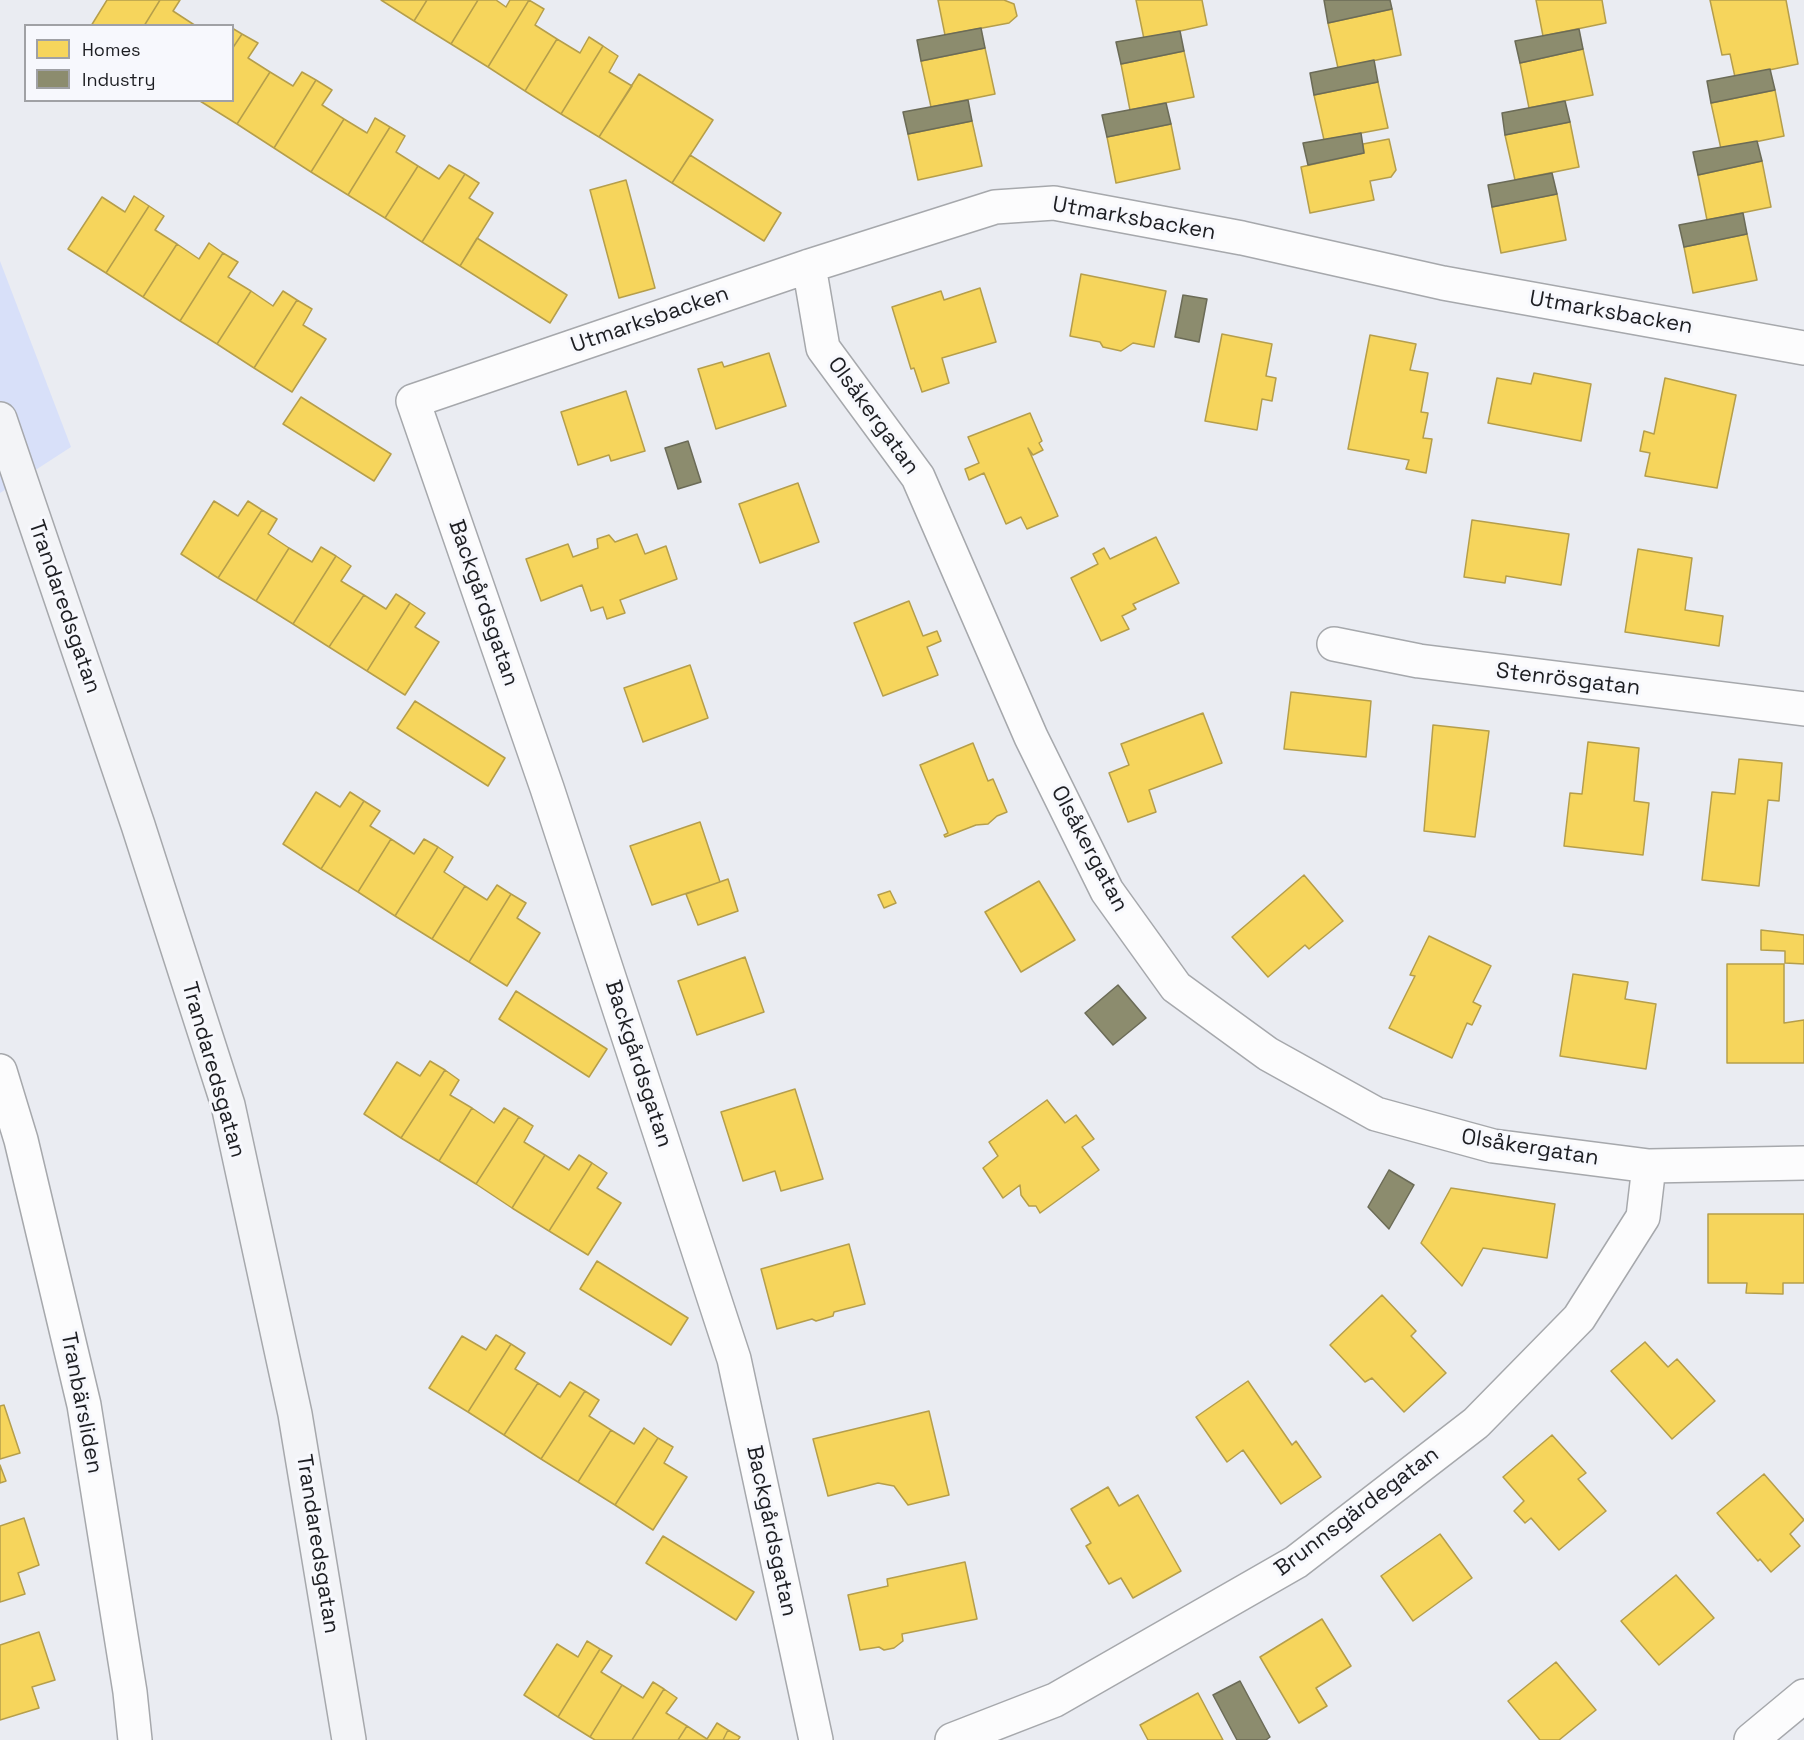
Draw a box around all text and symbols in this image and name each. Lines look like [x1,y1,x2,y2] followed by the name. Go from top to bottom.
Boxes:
[24,24,234,102] legend
[82,38,141,61] text: Homes
[82,68,155,91] text: Industry
[1050,192,1218,246] street label: Utmarksbacken
[568,281,732,359] street label: Utmarksbacken
[1527,286,1695,340] street label: Utmarksbacken
[822,352,924,480] street label: Olsåkergatan
[442,516,524,690] street label: Backgårdsgatan
[22,517,106,697] street label: Trandaredsgatan
[1494,658,1642,702] street label: Stenrösgatan
[1045,782,1133,916] street label: Olsåkergatan
[599,977,677,1151] street label: Backgårdsgatan
[175,979,251,1161] street label: Trandaredsgatan
[1459,1124,1601,1172] street label: Olsåkergatan
[54,1330,108,1476] street label: Tranbärsliden
[1270,1442,1444,1582] street label: Brunnsgärdegatan
[740,1443,802,1619] street label: Backgårdsgatan
[290,1453,344,1635] street label: Trandaredsgatan

